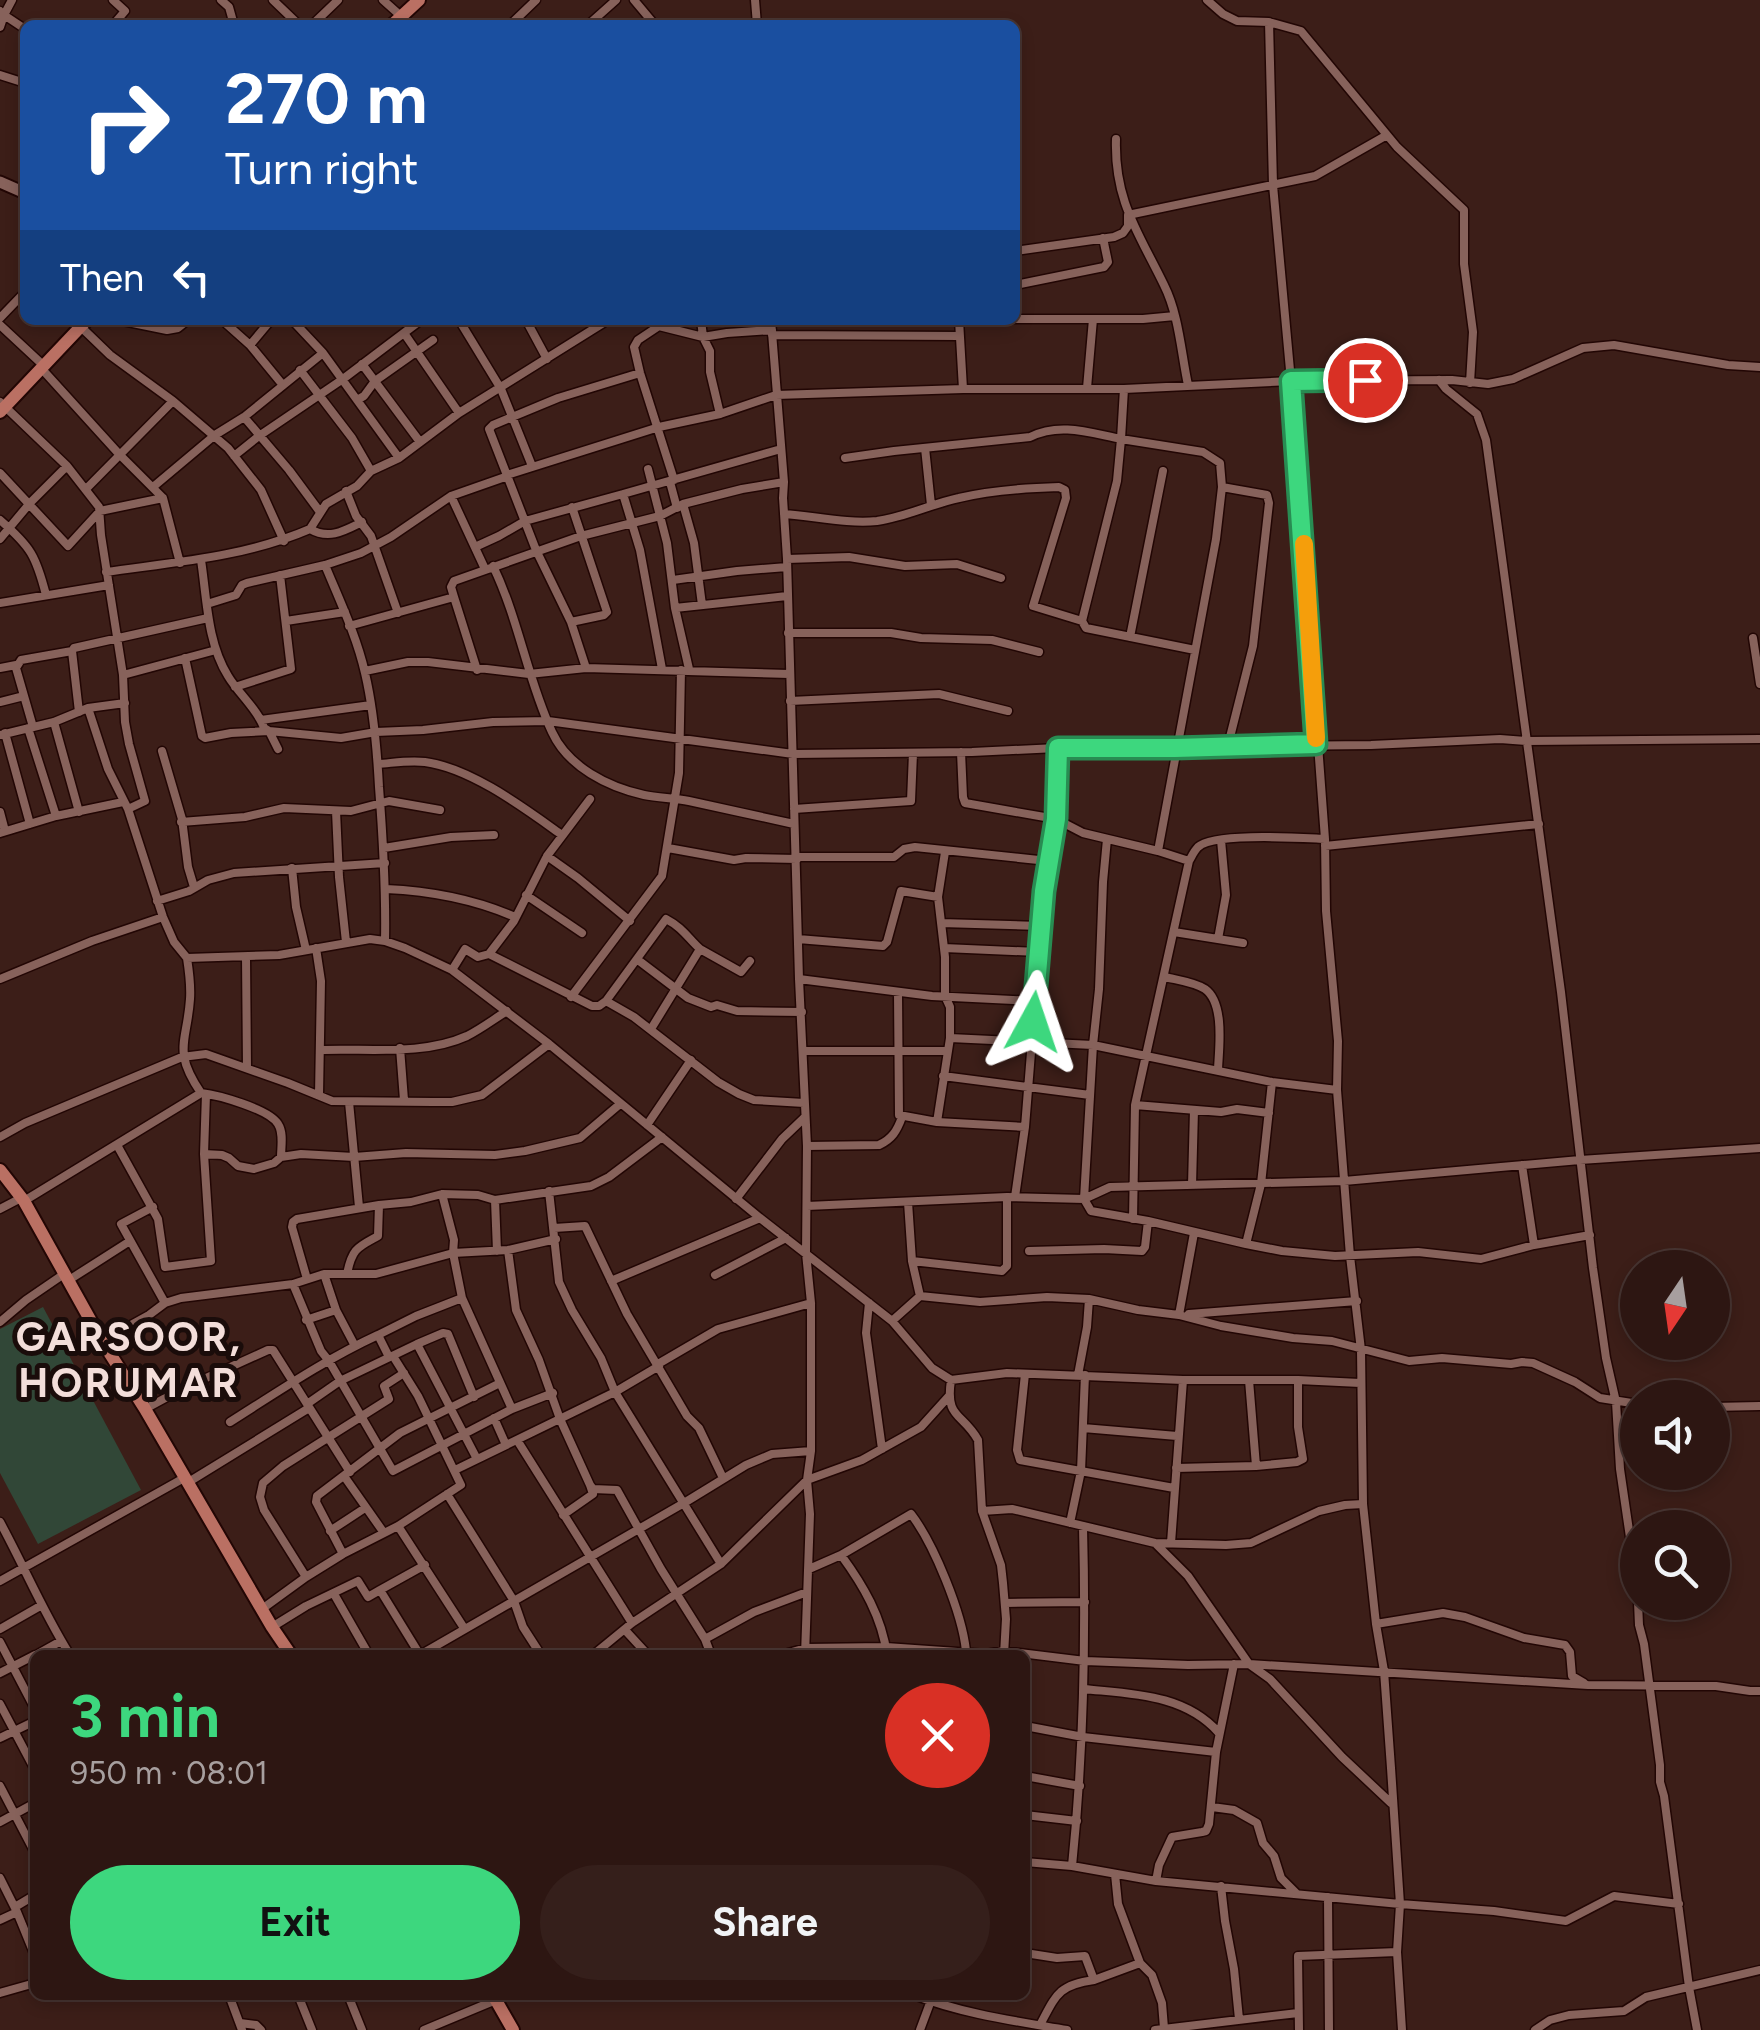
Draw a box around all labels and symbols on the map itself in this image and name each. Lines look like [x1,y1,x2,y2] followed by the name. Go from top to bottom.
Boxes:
[1323,338,1408,423] pin
[981,970,1085,1074] position arrow
[1620,1250,1730,1360] north arrow
[16,1313,242,1407] district label: GARSOOR, HORUMAR

